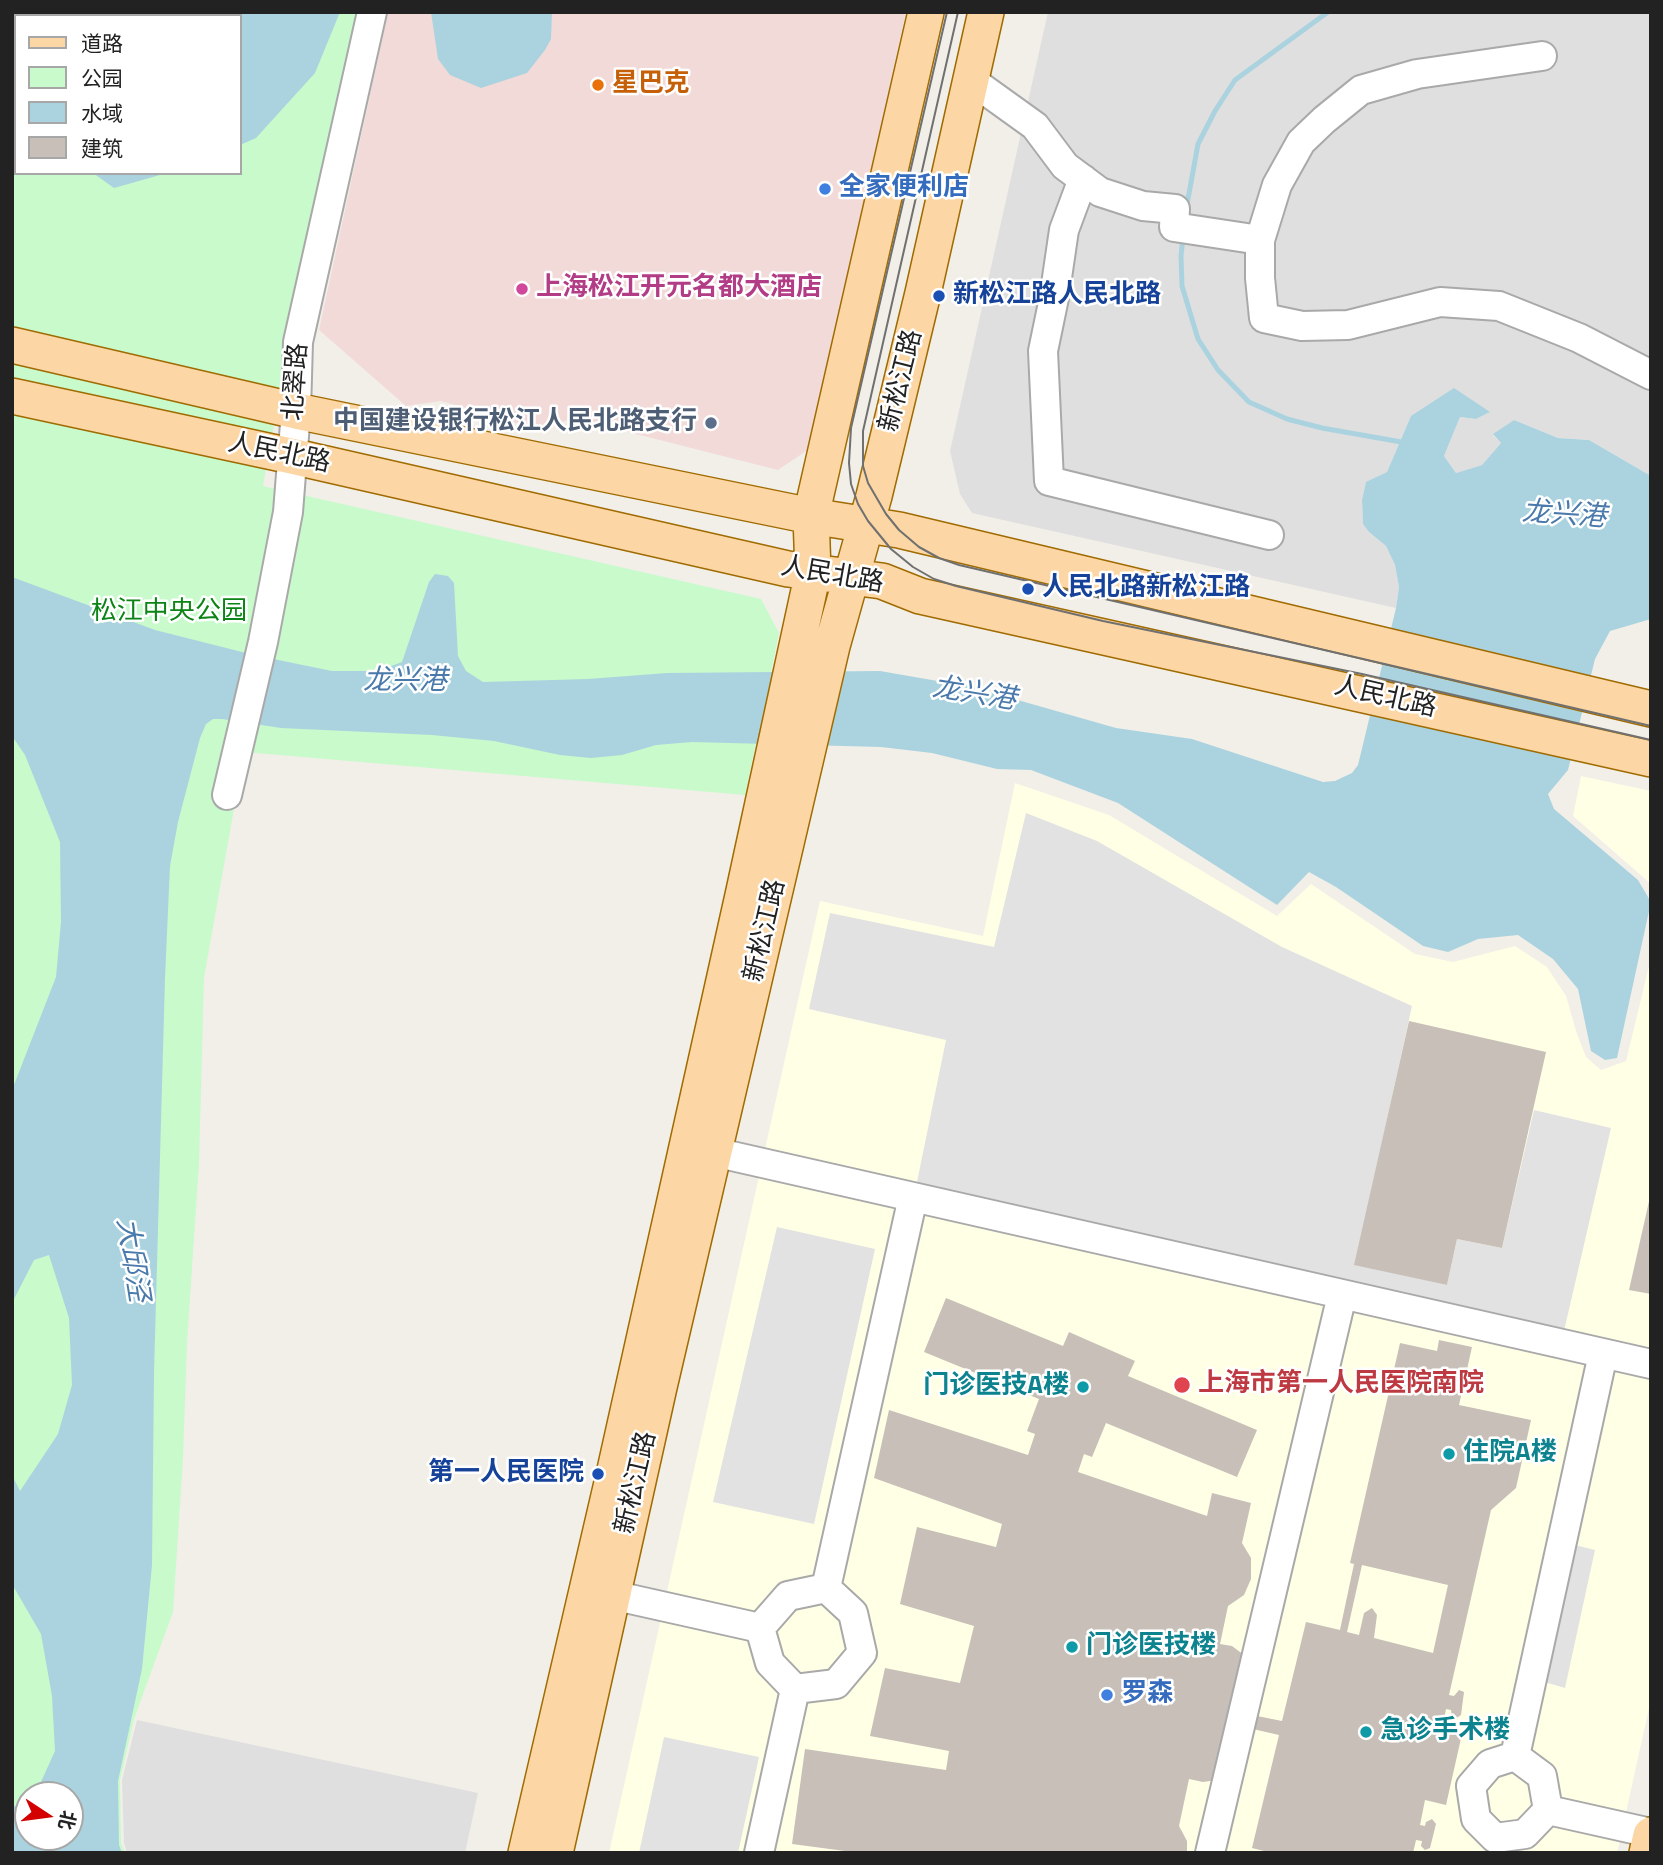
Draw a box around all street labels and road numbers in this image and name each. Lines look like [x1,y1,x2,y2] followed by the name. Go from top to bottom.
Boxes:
[874,327,930,435] street label: 新松江路
[279,342,315,422] street label: 北翠路
[225,428,333,480] street label: 人民北路
[778,552,886,600] street label: 人民北路
[1331,671,1439,725] street label: 人民北路
[739,877,793,985] street label: 新松江路
[610,1429,664,1537] street label: 新松江路

